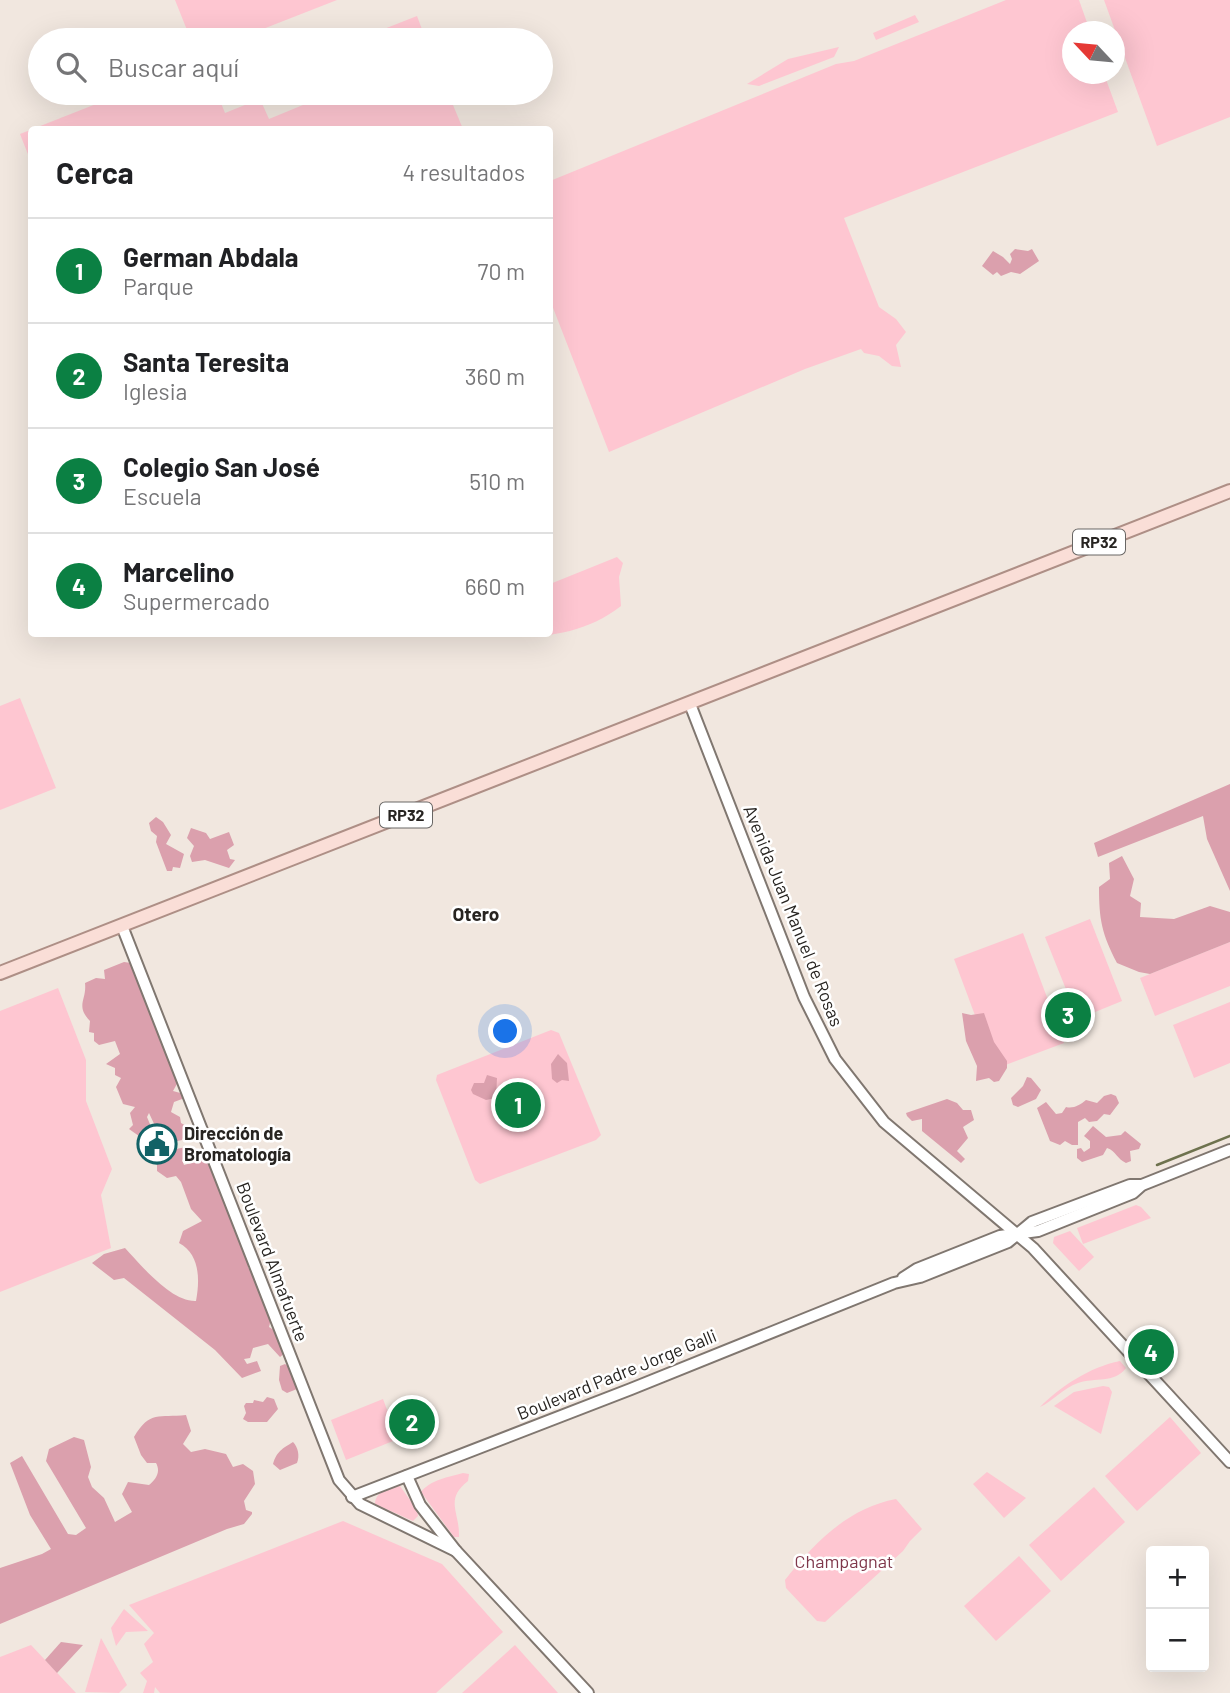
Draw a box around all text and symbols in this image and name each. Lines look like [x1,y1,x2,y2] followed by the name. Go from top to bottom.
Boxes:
[1062,21,1125,84] north arrow
[28,28,553,105] search box
[52,48,90,86] icon: search
[108,51,239,82] text: Buscar aquí
[56,154,134,190] text: Cerca
[402,158,525,186] text: 4 resultados
[123,241,299,272] text: German Abdala
[75,257,83,285] text: 1
[478,257,525,285] text: 70 m
[123,272,194,300] text: Parque
[123,346,289,377] text: Santa Teresita
[73,362,85,390] text: 2
[465,362,525,390] text: 360 m
[123,377,187,405] text: Iglesia
[123,451,320,482] text: Colegio San José
[73,467,85,495] text: 3
[469,467,525,495] text: 510 m
[123,482,202,510] text: Escuela
[1073,530,1125,554] road number: RP32
[123,556,235,587] text: Marcelino
[72,572,86,600] text: 4
[465,572,525,600] text: 660 m
[123,587,270,615] text: Supermercado
[380,802,432,828] road number: RP32
[739,802,848,1030] street label: Avenida Juan Manuel de Rosas
[453,902,499,925] district label: Otero
[1045,989,1091,1041] pin: 3
[488,1014,522,1048] your location
[495,1079,541,1131] pin: 1
[184,1122,291,1165] place label: Dirección de Bromatología
[136,1123,178,1165] public building icon: Dirección de Bromatología
[232,1179,314,1345] street label: Boulevard Almafuerte
[514,1324,720,1424] street label: Boulevard Padre Jorge Galli
[1128,1326,1174,1378] pin: 4
[389,1396,435,1448] pin: 2
[1146,1546,1209,1672] map controls
[1146,1546,1209,1609] button: +
[795,1550,893,1572] park label: Champagnat
[1146,1609,1209,1672] button: −

